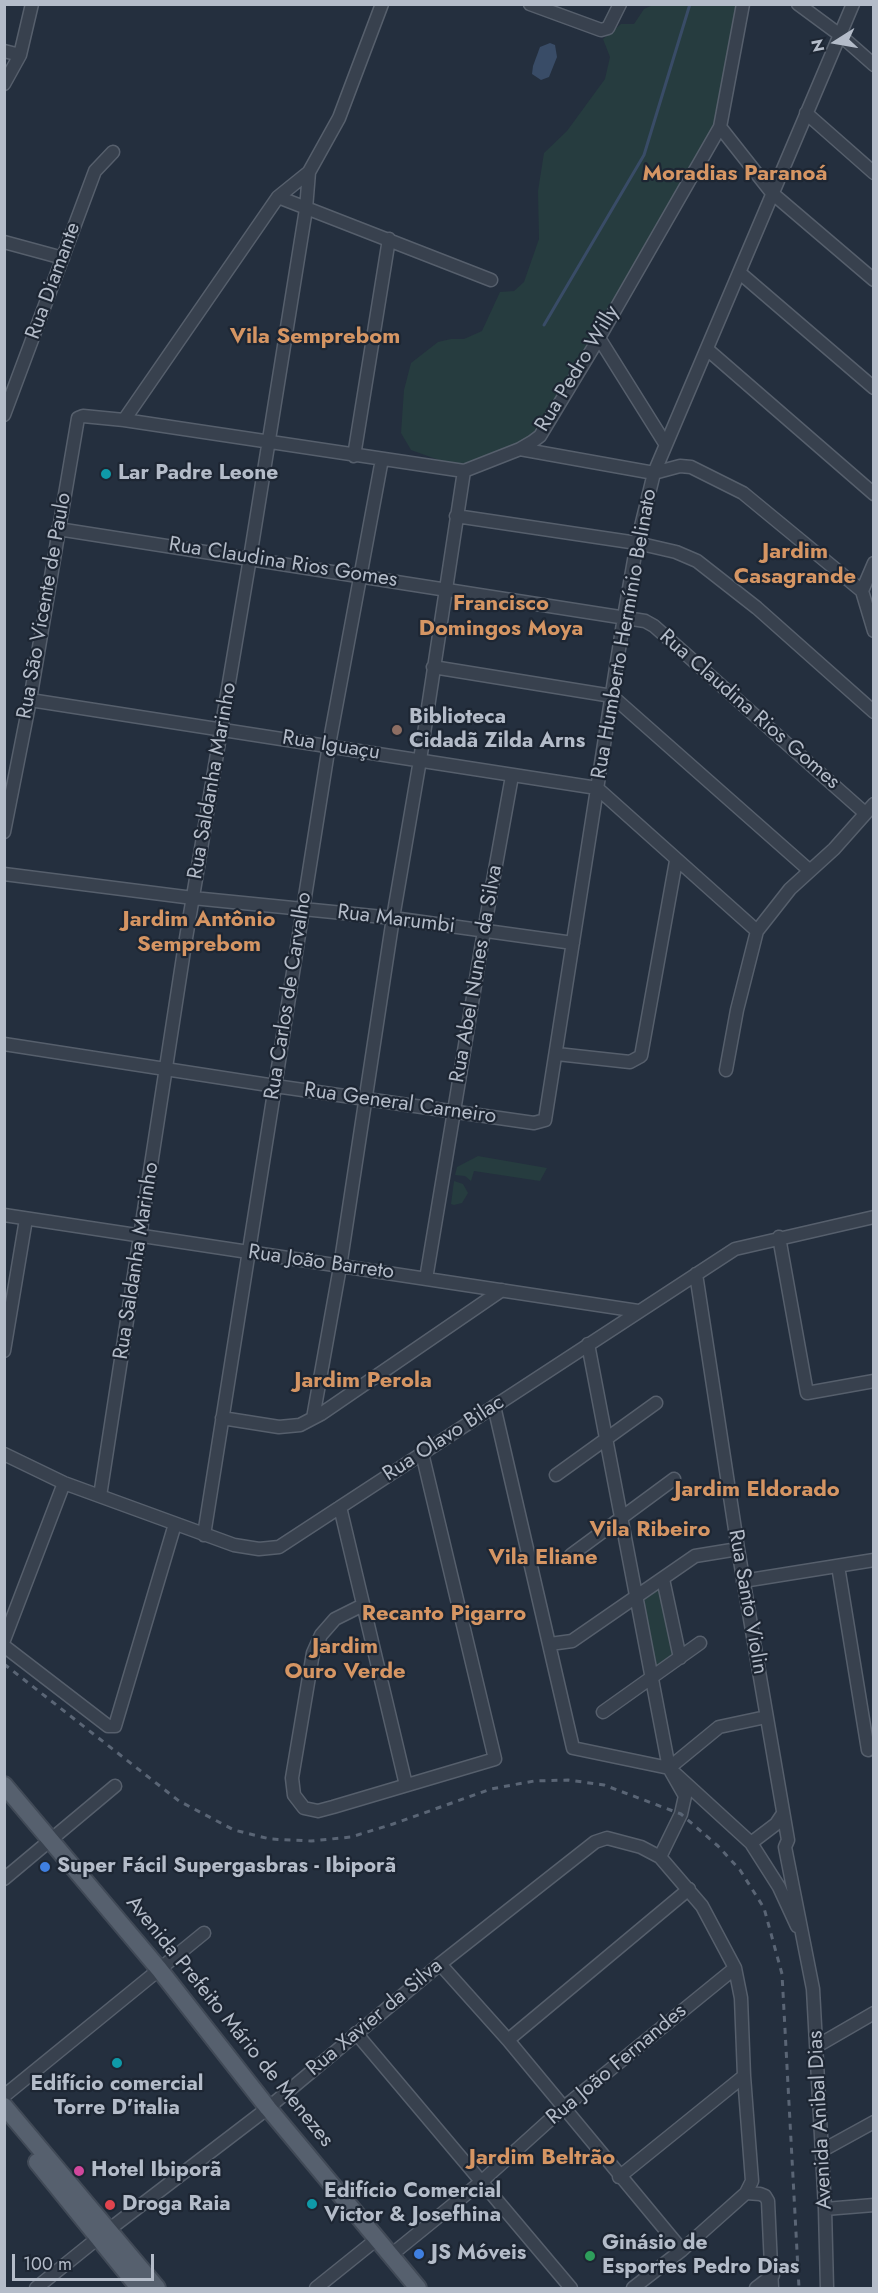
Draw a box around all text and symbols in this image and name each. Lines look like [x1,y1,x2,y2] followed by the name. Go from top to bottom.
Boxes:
[806,12,866,72] north arrow
[805,37,830,54] text: N
[642,162,828,188] district label: Moradias Paranoá
[21,219,87,343] street label: Rua Diamante
[530,301,626,437] street label: Rua Pedro Willy
[230,325,400,351] district label: Vila Semprebom
[118,461,278,487] place label: Lar Padre Leone
[99,467,113,481] marker: Lar Padre Leone
[587,487,663,781] street label: Rua Humberto Hermínio Belinato
[13,491,77,721] street label: Rua São Vicente de Paulo
[167,532,399,594] street label: Rua Claudina Rios Gomes
[734,540,856,592] district label: Jardim Casagrande
[419,592,583,644] district label: Francisco Domingos Moya
[653,625,845,795] street label: Rua Claudina Rios Gomes
[183,681,243,881] street label: Rua Saldanha Marinho
[409,705,585,755] place label: Biblioteca Cidadã Zilda Arns
[390,723,404,737] marker: Biblioteca Cidadã Zilda Arns
[280,726,382,766] street label: Rua Iguaçu
[445,863,509,1085] street label: Rua Abel Nunes da Silva
[260,890,318,1102] street label: Rua Carlos de Carvalho
[336,900,456,940] street label: Rua Marumbi
[123,908,275,960] district label: Jardim Antônio Semprebom
[302,1078,498,1130] street label: Rua General Carneiro
[109,1161,165,1361] street label: Rua Saldanha Marinho
[247,1240,395,1286] street label: Rua João Barreto
[294,1369,432,1395] district label: Jardim Perola
[379,1390,509,1488] street label: Rua Olavo Bilac
[674,1478,840,1504] district label: Jardim Eldorado
[590,1518,710,1544] district label: Vila Ribeiro
[722,1528,772,1676] street label: Rua Santo Violin
[488,1546,598,1572] district label: Vila Eliane
[362,1602,526,1628] district label: Recanto Pigarro
[284,1635,406,1687] district label: Jardim Ouro Verde
[57,1854,396,1880] place label: Super Fácil Supergasbras - Ibiporã
[38,1860,52,1874] marker: Super Fácil Supergasbras - Ibiporã
[120,1891,338,2153] street label: Avenida Prefeito Mário de Menezes
[302,1954,448,2082] street label: Rua Xavier da Silva
[542,1999,692,2131] street label: Rua João Fernandes
[804,2030,838,2210] street label: Avenida Anibal Dias
[110,2056,124,2070] marker: Edifício comercial Torre D'italia
[31,2072,203,2122] place label: Edifício comercial Torre D'italia
[469,2146,615,2172] district label: Jardim Beltrão
[91,2158,221,2184] place label: Hotel Ibiporã
[72,2164,86,2178] marker: Hotel Ibiporã
[324,2179,501,2229] place label: Edifício Comercial Victor & Josefhina
[122,2192,231,2218] place label: Droga Raia
[305,2197,319,2211] marker: Edifício Comercial Victor & Josefhina
[103,2198,117,2212] marker: Droga Raia
[602,2231,799,2281] place label: Ginásio de Esportes Pedro Dias
[431,2241,526,2267] place label: JS Móveis
[15,2242,158,2280] scale bar
[412,2247,426,2261] marker: JS Móveis
[583,2249,597,2263] marker: Ginásio de Esportes Pedro Dias
[23,2251,72,2277] text: 100 m

